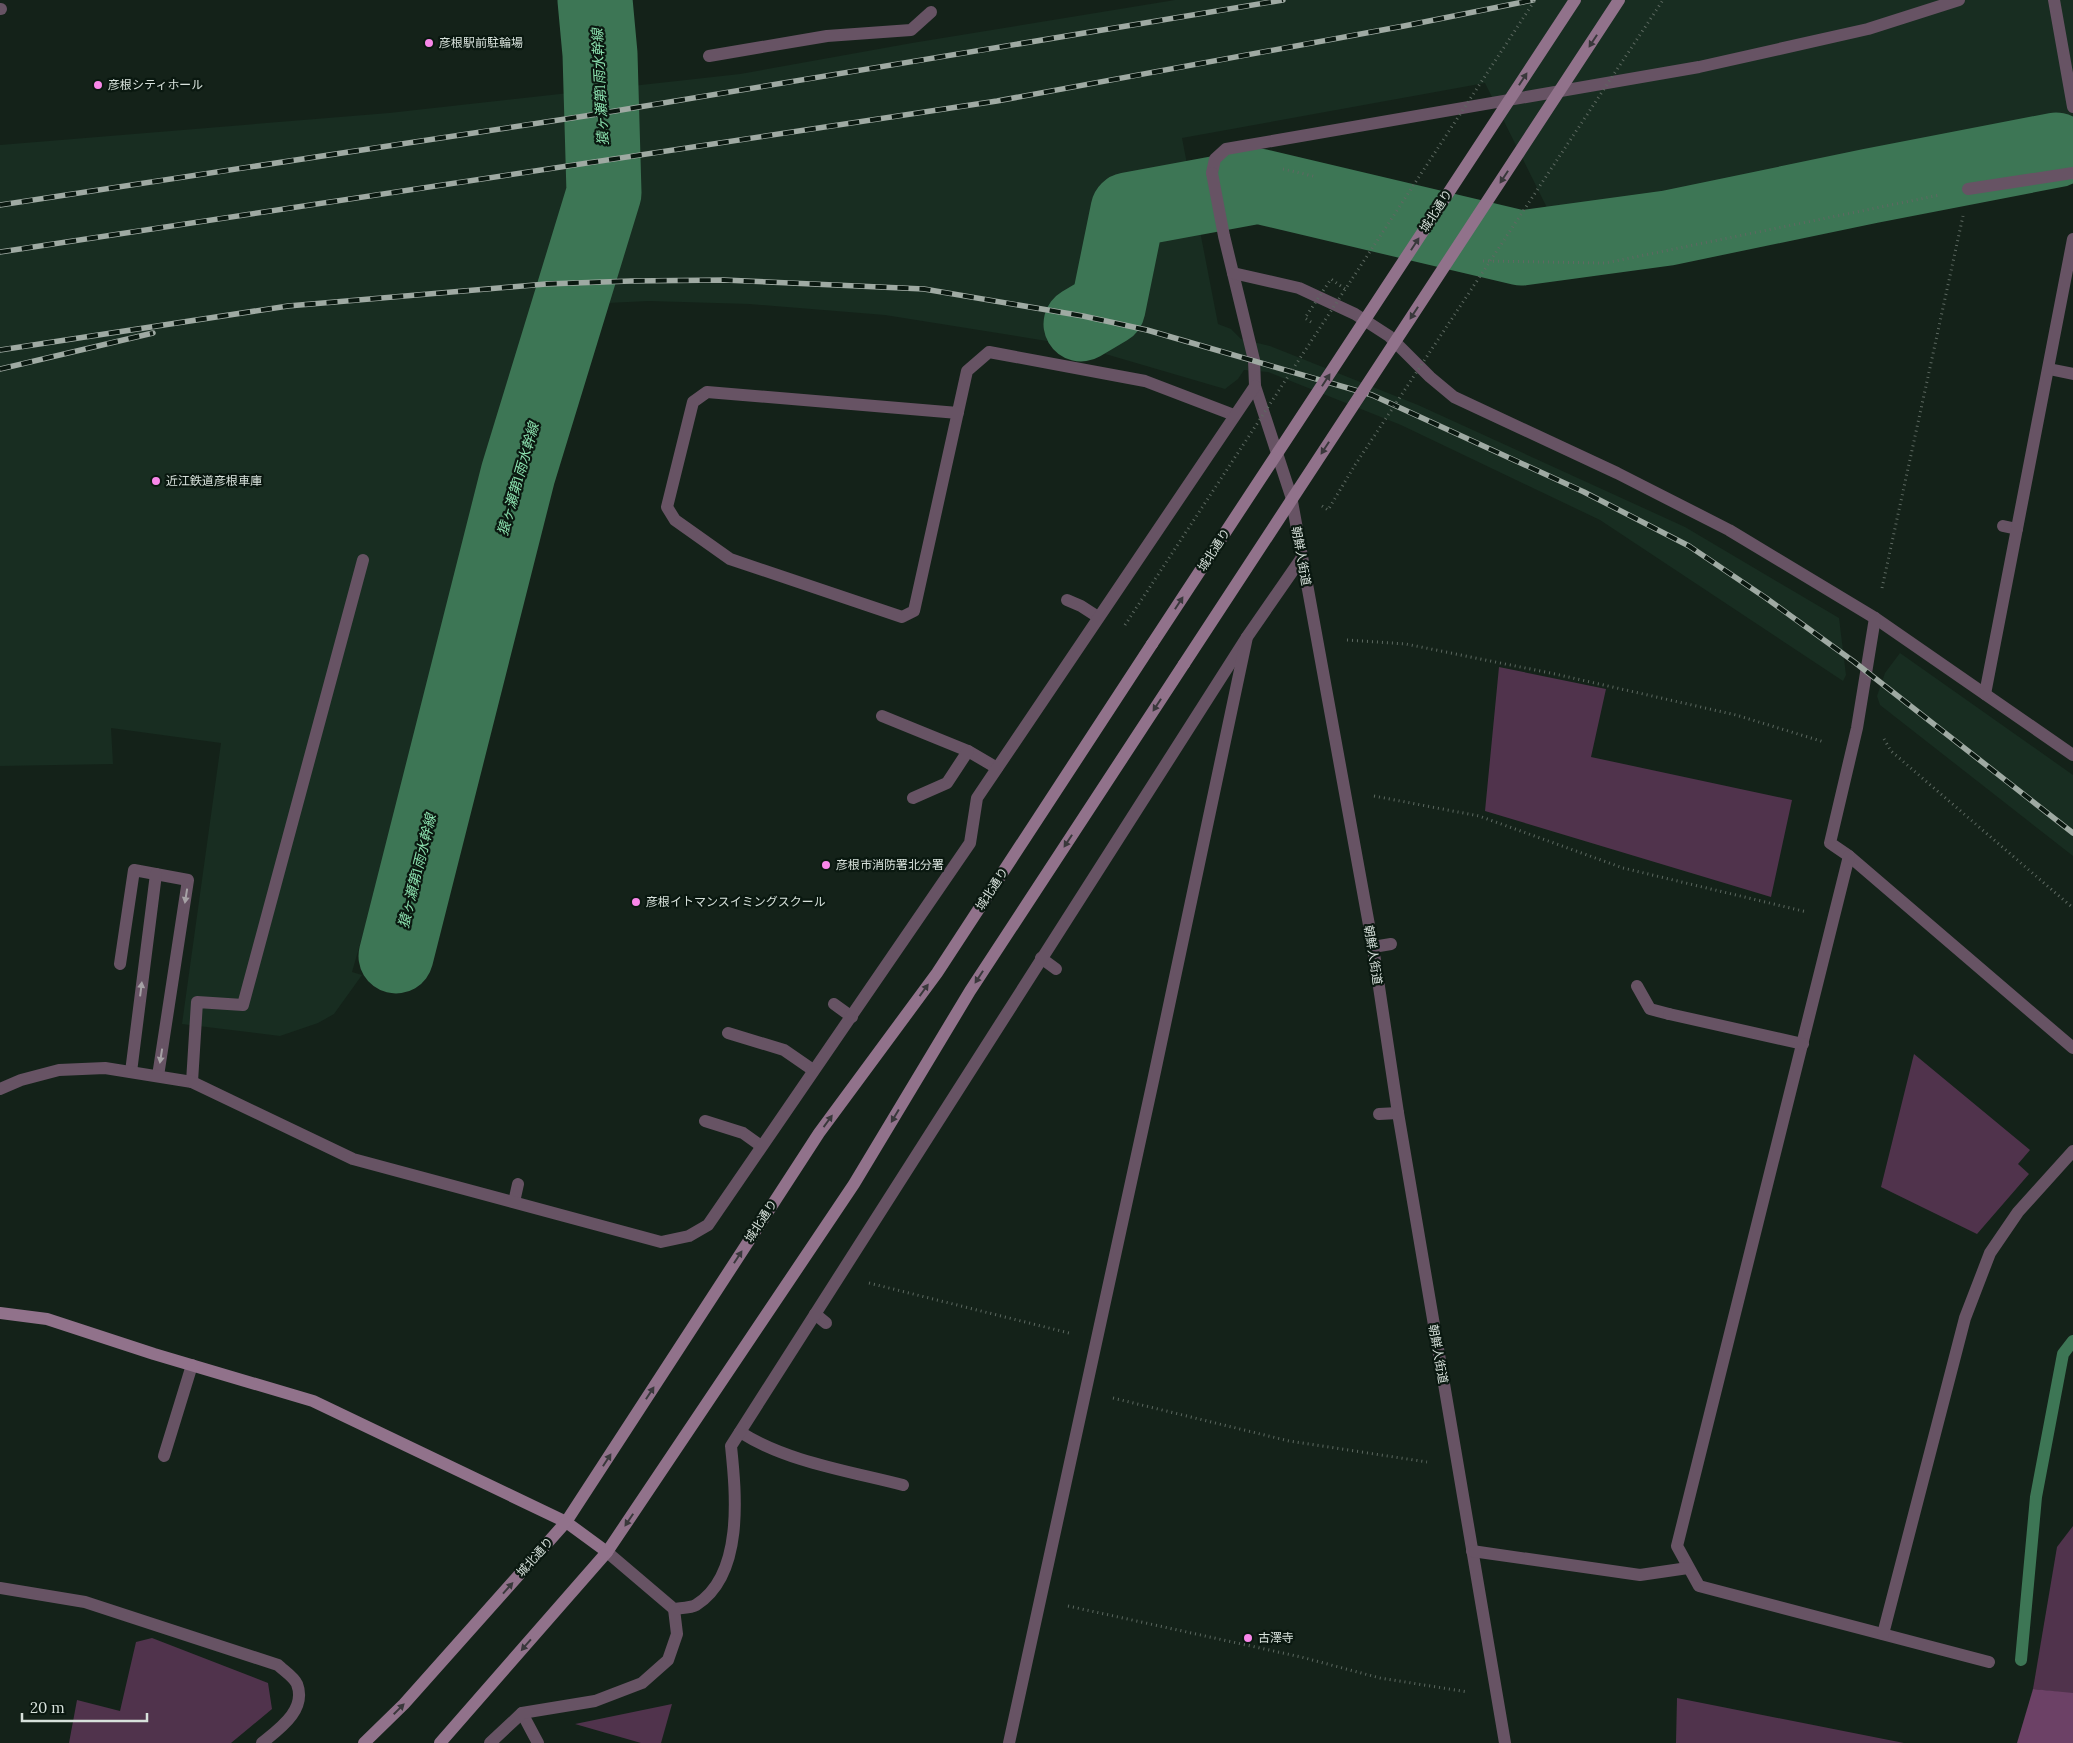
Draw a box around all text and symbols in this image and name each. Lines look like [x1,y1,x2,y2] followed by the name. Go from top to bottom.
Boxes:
[588,26,612,146] water label: 猿ヶ瀬第1雨水幹線
[1588,34,1598,47] one-way arrow
[439,35,523,50] place label: 彦根駅前駐輪場
[423,37,435,49] marker: 彦根駅前駐輪場
[1519,72,1528,85] one-way arrow
[108,77,203,92] place label: 彦根シティホール
[92,79,104,91] marker: 彦根シティホール
[1499,170,1508,183] one-way arrow
[1416,187,1455,235] street label: 城北通り
[1410,237,1420,251] one-way arrow
[1410,306,1419,319] one-way arrow
[1321,373,1331,386] one-way arrow
[493,418,543,538] water label: 猿ヶ瀬第1雨水幹線
[1321,442,1330,455] one-way arrow
[166,473,262,488] place label: 近江鉄道彦根車庫
[150,475,162,487] marker: 近江鉄道彦根車庫
[1289,525,1314,587] street label: 朝鮮人街道
[1194,526,1233,574] street label: 城北通り
[1174,597,1184,610] one-way arrow
[1152,698,1162,712] one-way arrow
[394,810,440,930] water label: 猿ヶ瀬第1雨水幹線
[1063,834,1073,847] one-way arrow
[836,857,944,872] place label: 彦根市消防署北分署
[820,859,832,871] marker: 彦根市消防署北分署
[972,865,1011,913] street label: 城北通り
[182,888,190,904] one-way arrow
[646,894,826,909] place label: 彦根イトマンスイミングスクール
[630,896,642,908] marker: 彦根イトマンスイミングスクール
[1361,924,1386,986] street label: 朝鮮人街道
[974,970,984,983] one-way arrow
[137,980,145,996] one-way arrow
[919,983,929,997] one-way arrow
[157,1048,165,1064] one-way arrow
[890,1109,899,1122] one-way arrow
[822,1115,833,1128] one-way arrow
[741,1197,780,1245] street label: 城北通り
[734,1250,743,1263] one-way arrow
[1426,1323,1451,1385] street label: 朝鮮人街道
[645,1387,655,1400] one-way arrow
[602,1453,612,1466] one-way arrow
[624,1513,634,1527] one-way arrow
[513,1534,556,1580] street label: 城北通り
[502,1581,513,1594] one-way arrow
[1258,1630,1294,1645] place label: 古澤寺
[1242,1632,1254,1644] marker: 古澤寺
[520,1639,531,1652] one-way arrow
[22,1690,148,1722] scale bar
[30,1698,65,1717] text: 20 m
[393,1703,405,1715] one-way arrow

